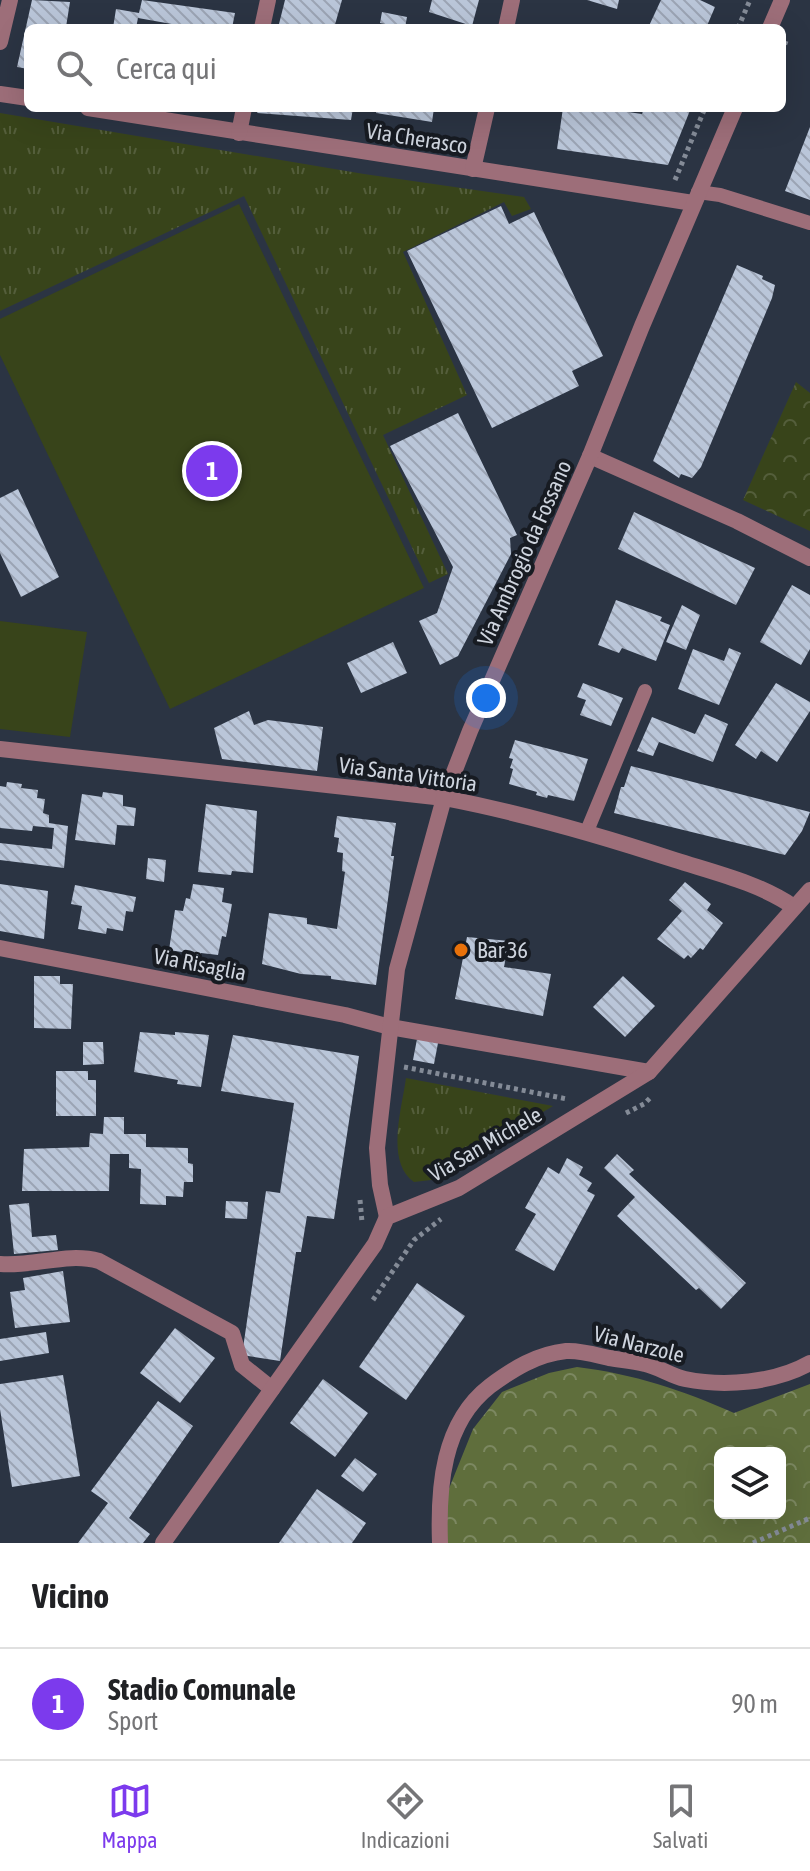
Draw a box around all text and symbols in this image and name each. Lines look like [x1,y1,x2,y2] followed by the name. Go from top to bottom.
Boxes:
[24,24,786,112] search box
[52,46,96,90] icon: search
[116,51,217,85] text: Cerca qui
[365,117,469,159] street label: Via Cherasco
[186,441,238,501] pin: 1
[471,456,577,650] street label: Via Ambrogio da Fossano
[466,678,506,718] your location
[337,751,479,797] street label: Via Santa Vittoria
[477,937,528,963] place label: Bar 36
[452,941,470,959] marker: Bar 36
[152,942,248,986] street label: Via Risaglia
[424,1101,546,1187] street label: Via San Michele
[591,1320,687,1368] street label: Via Narzole
[714,1447,786,1519] map controls
[714,1447,786,1519] button: layers
[32,1576,109,1615] text: Vicino
[108,1672,296,1706] text: Stadio Comunale
[52,1689,64,1719] text: 1
[731,1689,778,1719] text: 90 m
[108,1706,158,1736] text: Sport
[102,1779,158,1853] tab: Mappa
[361,1779,450,1853] tab: Indicazioni
[653,1779,708,1853] tab: Salvati

